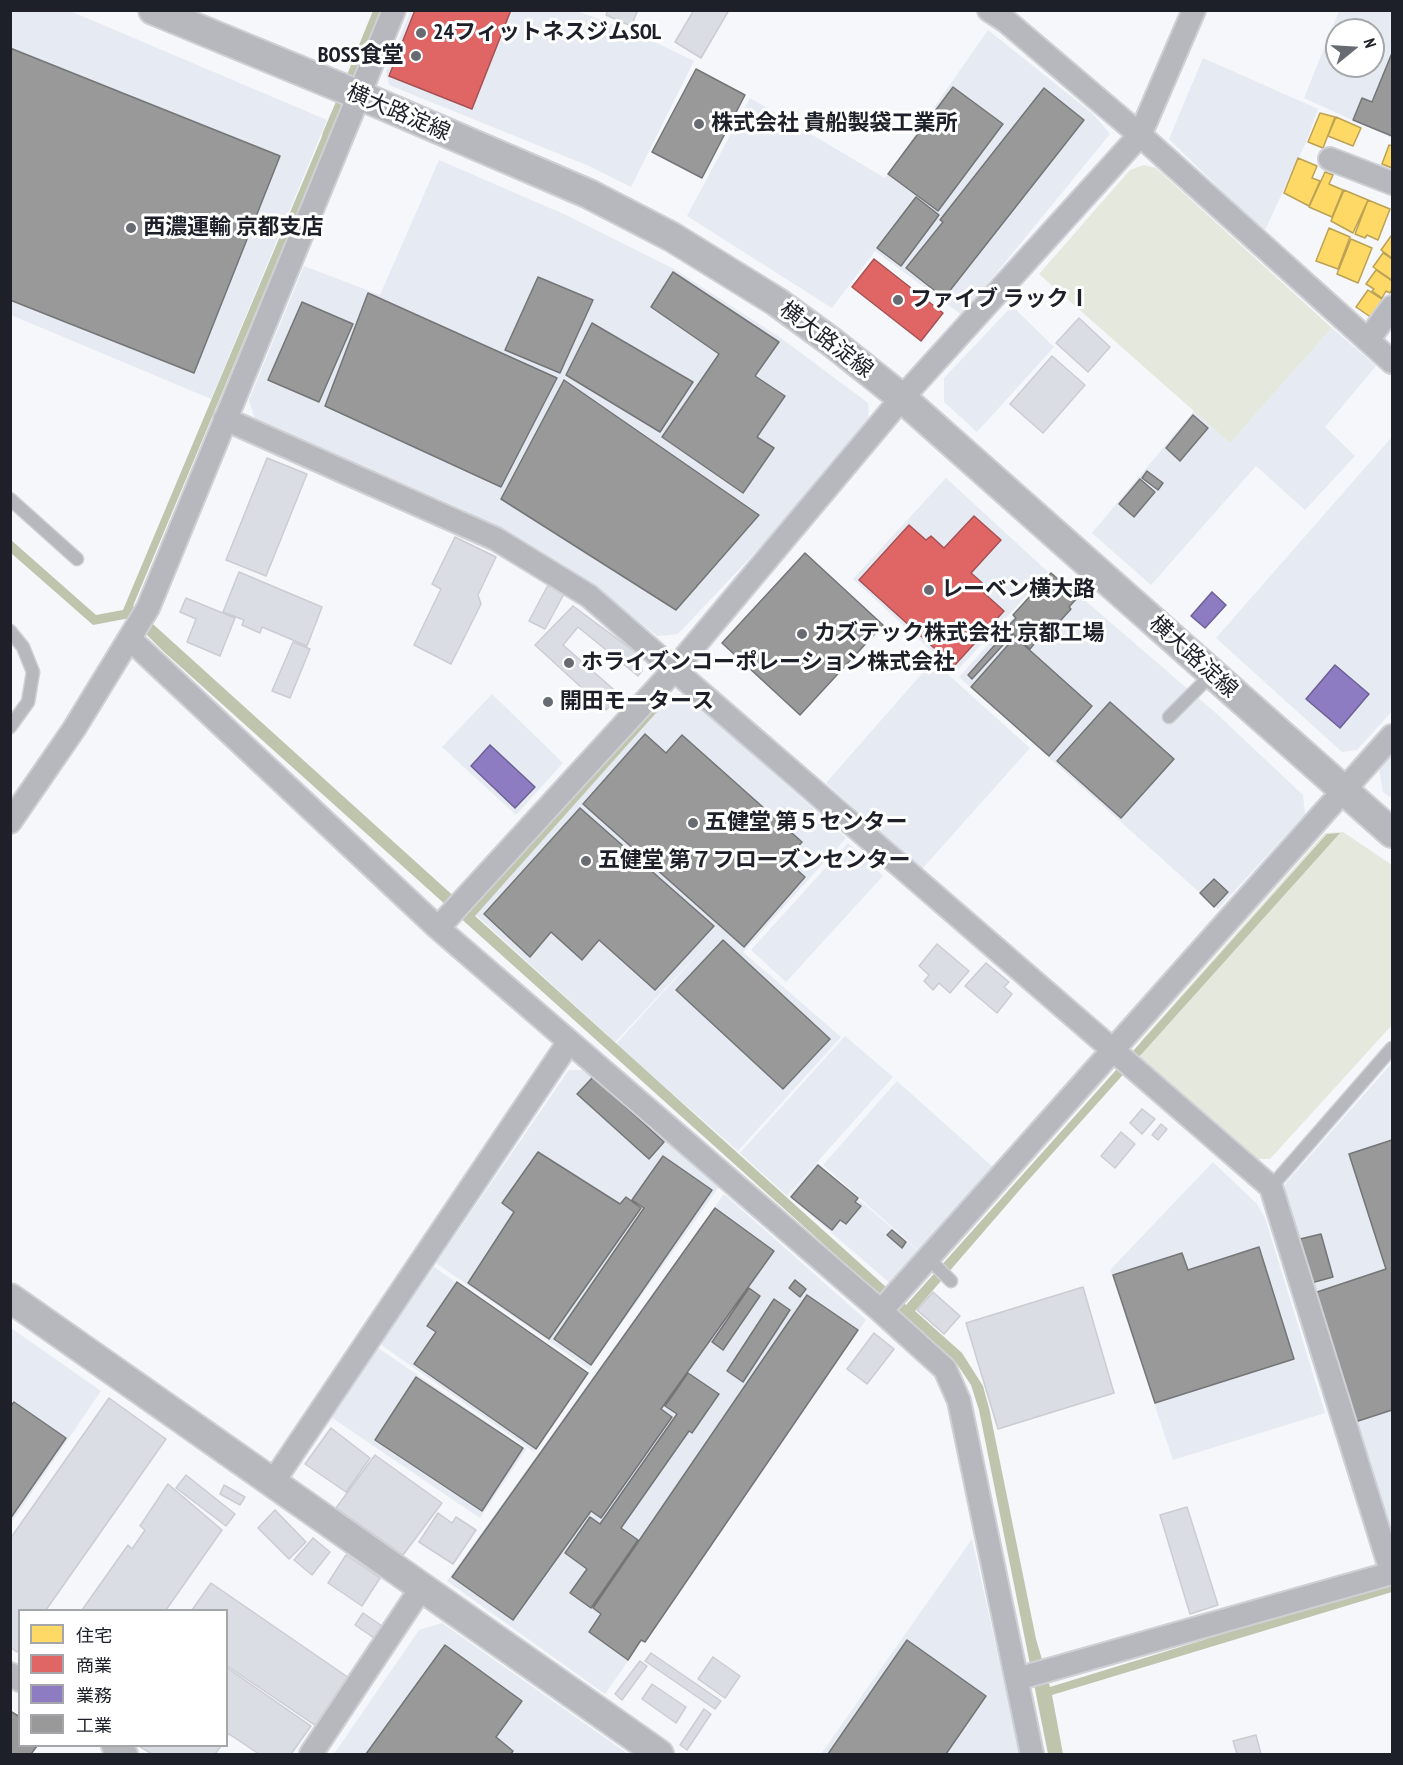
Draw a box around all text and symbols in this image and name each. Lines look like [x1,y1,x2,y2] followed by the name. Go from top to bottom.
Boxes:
[1325,18,1385,78] north arrow
[433,20,661,46] place label: 24フィットネスジムSOL
[414,26,428,40] marker: 24フィットネスジムSOL
[1359,36,1381,50] text: N
[318,43,404,69] place label: BOSS食堂
[409,49,423,63] marker: BOSS食堂
[342,79,454,147] street label: 横大路淀線
[711,111,958,137] place label: 株式会社 貴船製袋工業所
[692,117,706,131] marker: 株式会社 貴船製袋工業所
[143,215,324,241] place label: 西濃運輸 京都支店
[124,221,138,235] marker: 西濃運輸 京都支店
[910,287,1091,313] place label: ファイブ ラックⅠ
[891,293,905,307] marker: ファイブ ラックⅠ
[774,296,878,384] street label: 横大路淀線
[941,577,1095,603] place label: レーベン横大路
[922,583,936,597] marker: レーベン横大路
[1143,610,1243,704] street label: 横大路淀線
[814,621,1105,647] place label: カズテック株式会社 京都工場
[795,627,809,641] marker: カズテック株式会社 京都工場
[581,650,955,676] place label: ホライズンコーポレーション株式会社
[562,656,576,670] marker: ホライズンコーポレーション株式会社
[560,689,714,715] place label: 開田モータース
[541,695,555,709] marker: 開田モータース
[705,810,908,836] place label: 五健堂 第５センター
[686,816,700,830] marker: 五健堂 第５センター
[598,848,911,874] place label: 五健堂 第７フローズンセンター
[579,854,593,868] marker: 五健堂 第７フローズンセンター
[18,1609,228,1747] legend
[76,1624,112,1647] text: 住宅
[76,1654,112,1677] text: 商業
[76,1684,112,1707] text: 業務
[76,1714,112,1737] text: 工業

